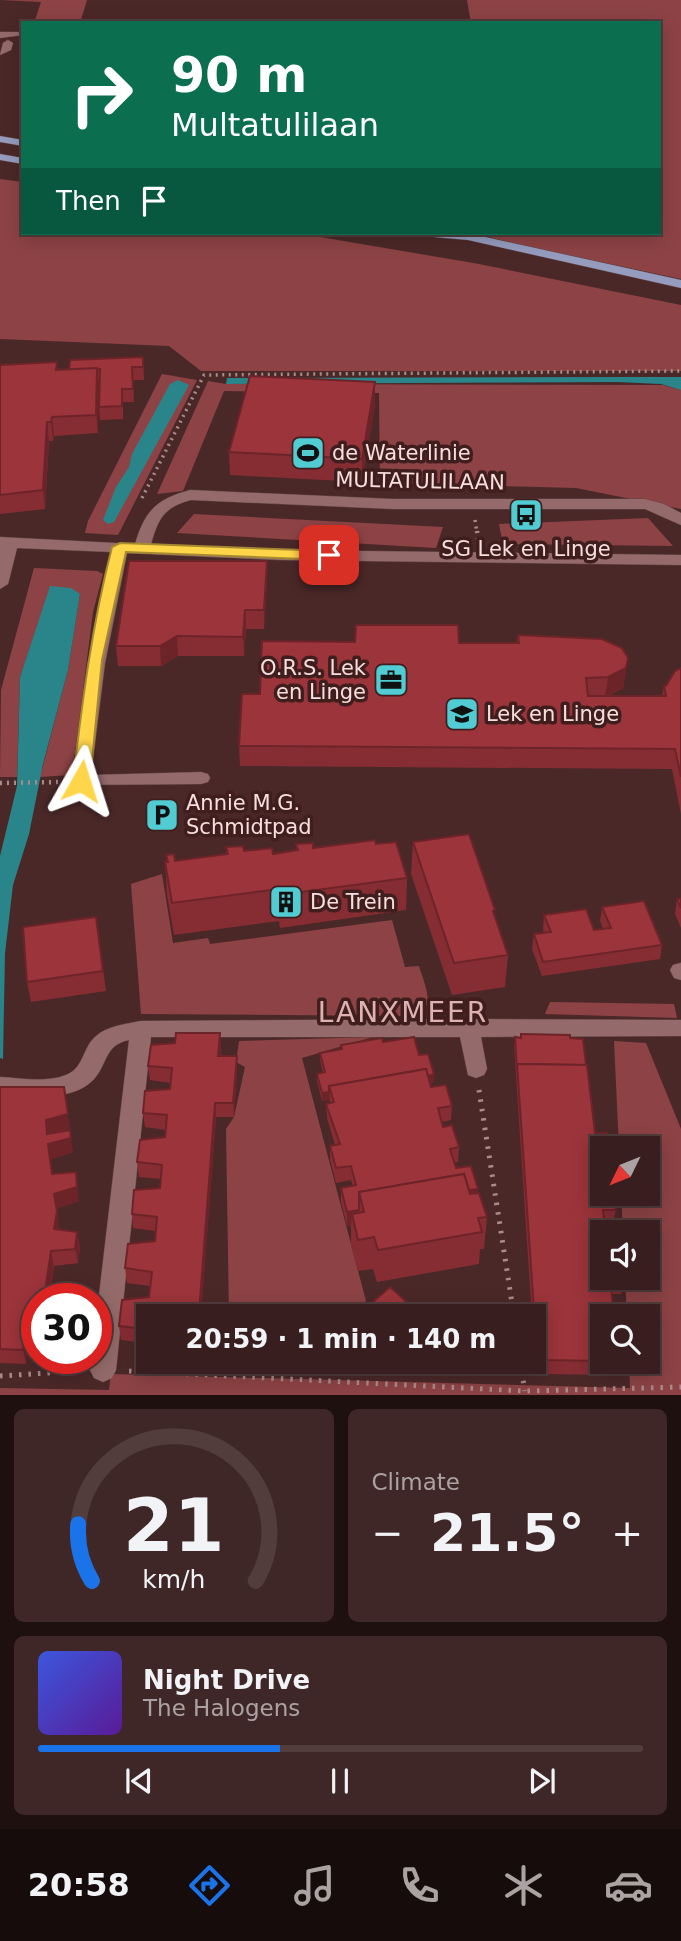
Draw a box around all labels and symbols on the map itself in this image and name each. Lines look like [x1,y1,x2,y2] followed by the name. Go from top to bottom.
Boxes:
[289,434,327,472] sports icon: de Waterlinie
[332,441,471,465] place label: de Waterlinie
[335,468,505,494] street label: MULTATULILAAN
[507,496,545,534] bus stop icon: SG Lek en Linge
[299,525,359,585] pin
[441,537,611,561] place label: SG Lek en Linge
[260,656,367,704] place label: O.R.S. Lek en Linge
[372,661,410,699] office icon: O.R.S. Lek en Linge
[443,695,481,733] school or university icon: Lek en Linge
[486,702,619,726] place label: Lek en Linge
[44,744,118,818] position arrow
[186,791,312,839] place label: Annie M.G. Schmidtpad
[143,796,181,834] parking icon: Annie M.G. Schmidtpad
[267,883,305,921] building icon: De Trein
[310,890,396,914] place label: De Trein
[318,996,488,1029] district label: LANXMEER
[590,1136,660,1206] north arrow
[21,1283,112,1374] speed limit sign: 30

